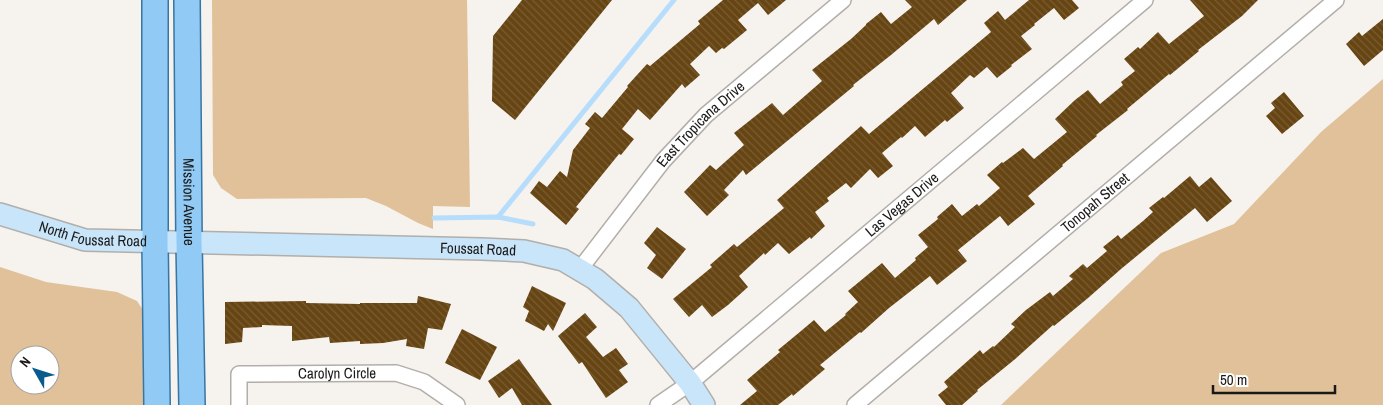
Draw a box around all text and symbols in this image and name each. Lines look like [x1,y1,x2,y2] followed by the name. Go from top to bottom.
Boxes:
[651,76,749,171] street label: East Tropicana Drive
[178,158,200,246] street label: Mission Avenue
[860,167,943,241] street label: Las Vegas Drive
[1056,167,1134,237] street label: Tonopah Street
[36,216,147,251] street label: North Foussat Road
[440,237,517,261] street label: Foussat Road
[10,345,60,395] north arrow
[15,353,35,371] text: N
[298,362,376,384] street label: Carolyn Circle
[1213,362,1336,394] scale bar
[1220,369,1247,390] text: 50 m

